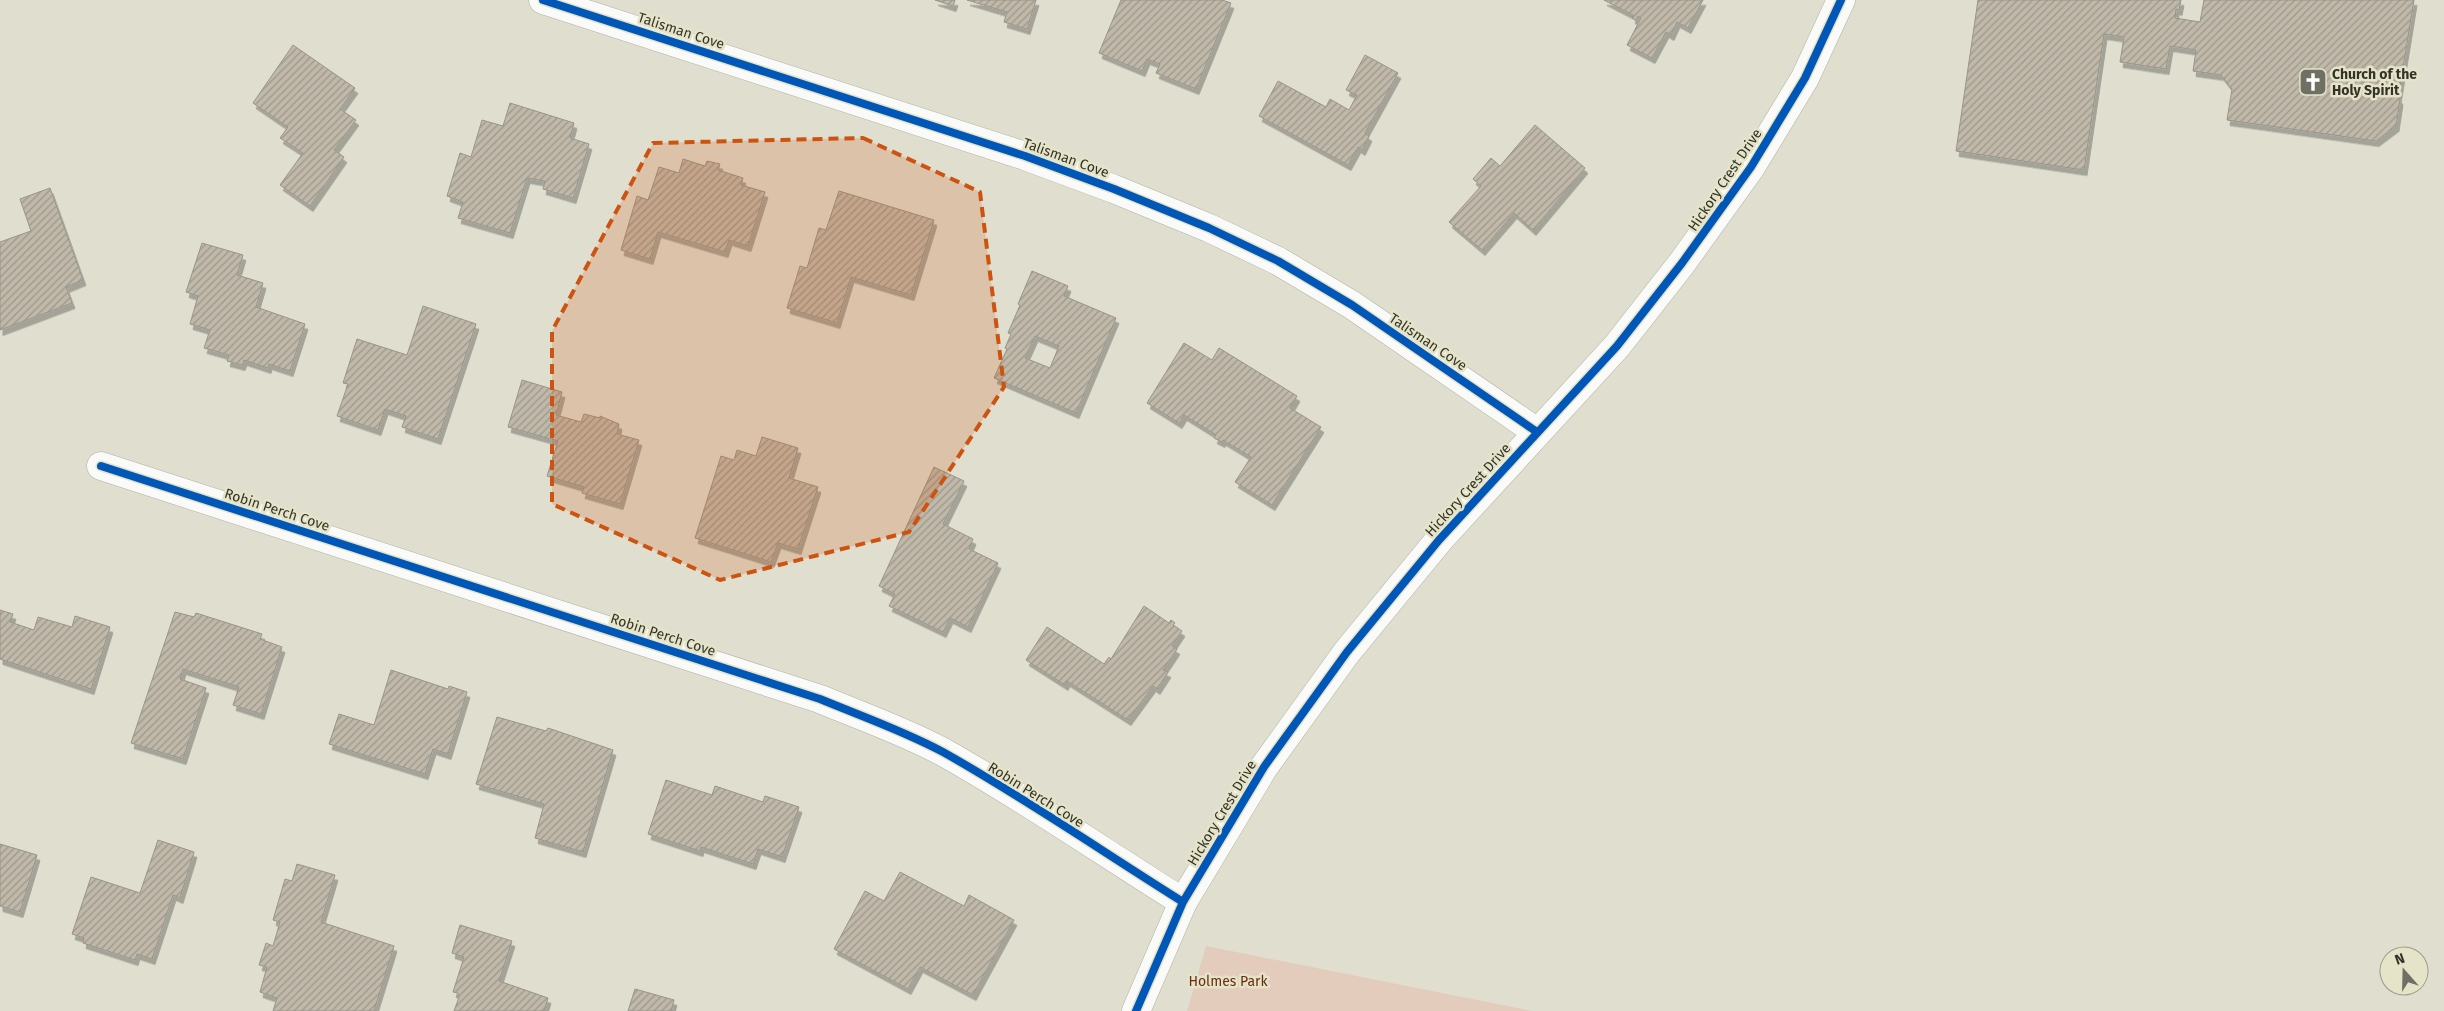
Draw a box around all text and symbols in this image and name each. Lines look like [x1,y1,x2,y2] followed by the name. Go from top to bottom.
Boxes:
[635,9,727,53] street label: Talisman Cove
[2332,66,2417,99] place label: Church of the Holy Spirit
[2298,67,2328,97] church icon: Church of the Holy Spirit
[1684,126,1766,234] street label: Hickory Crest Drive
[1021,135,1111,181] street label: Talisman Cove
[1386,310,1470,374] street label: Talisman Cove
[1422,440,1514,540] street label: Hickory Crest Drive
[222,485,332,535] street label: Robin Perch Cove
[608,610,718,660] street label: Robin Perch Cove
[1184,757,1260,869] street label: Hickory Crest Drive
[985,759,1087,831] street label: Robin Perch Cove
[2379,946,2429,996] north arrow
[2392,950,2407,969] text: N
[1188,973,1268,990] park label: Holmes Park

